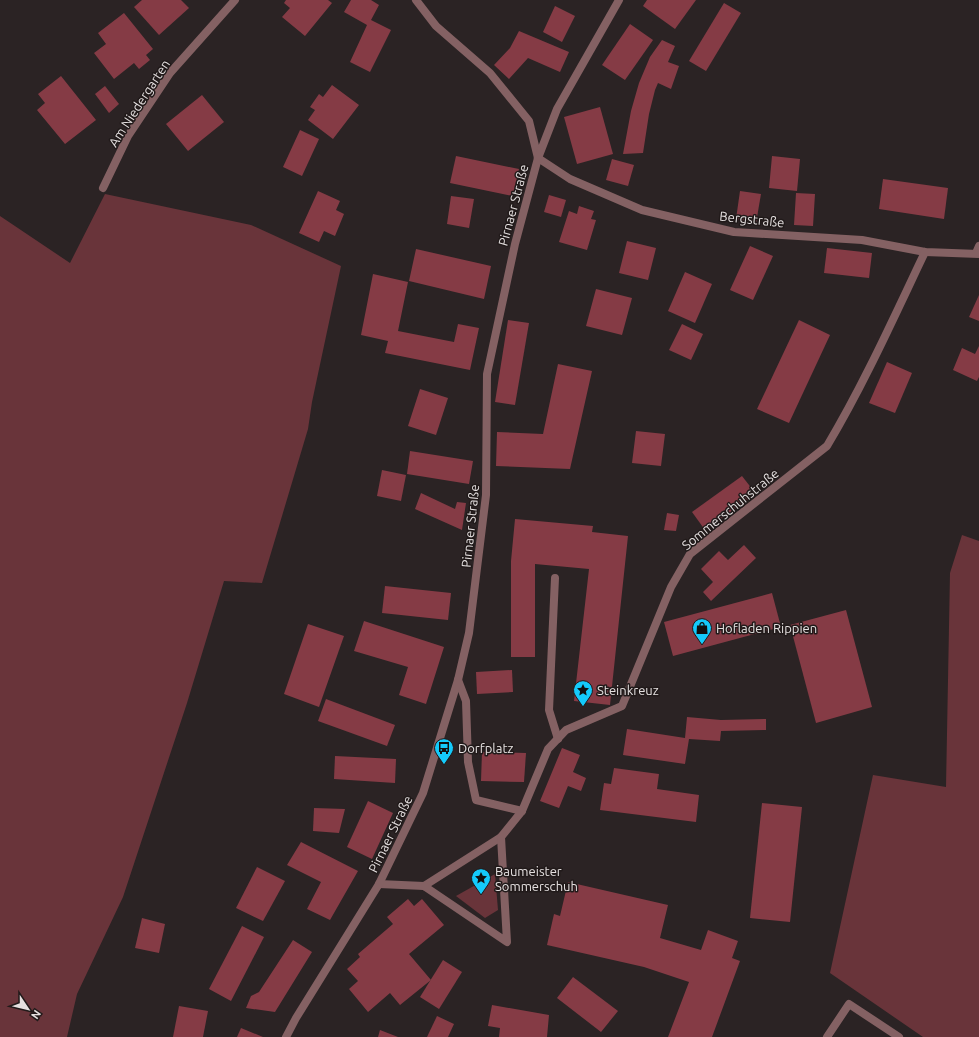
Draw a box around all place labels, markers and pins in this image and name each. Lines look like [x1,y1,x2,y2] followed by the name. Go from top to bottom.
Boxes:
[691,617,713,645] shop icon: Hofladen Rippien
[716,621,817,635] place label: Hofladen Rippien
[572,679,594,707] place icon: Steinkreuz
[597,683,659,697] place label: Steinkreuz
[433,737,455,765] bus stop icon: Dorfplatz
[458,741,513,755] place label: Dorfplatz
[495,864,578,893] place label: Baumeister Sommerschuh
[470,867,492,895] place icon: Baumeister Sommerschuh

